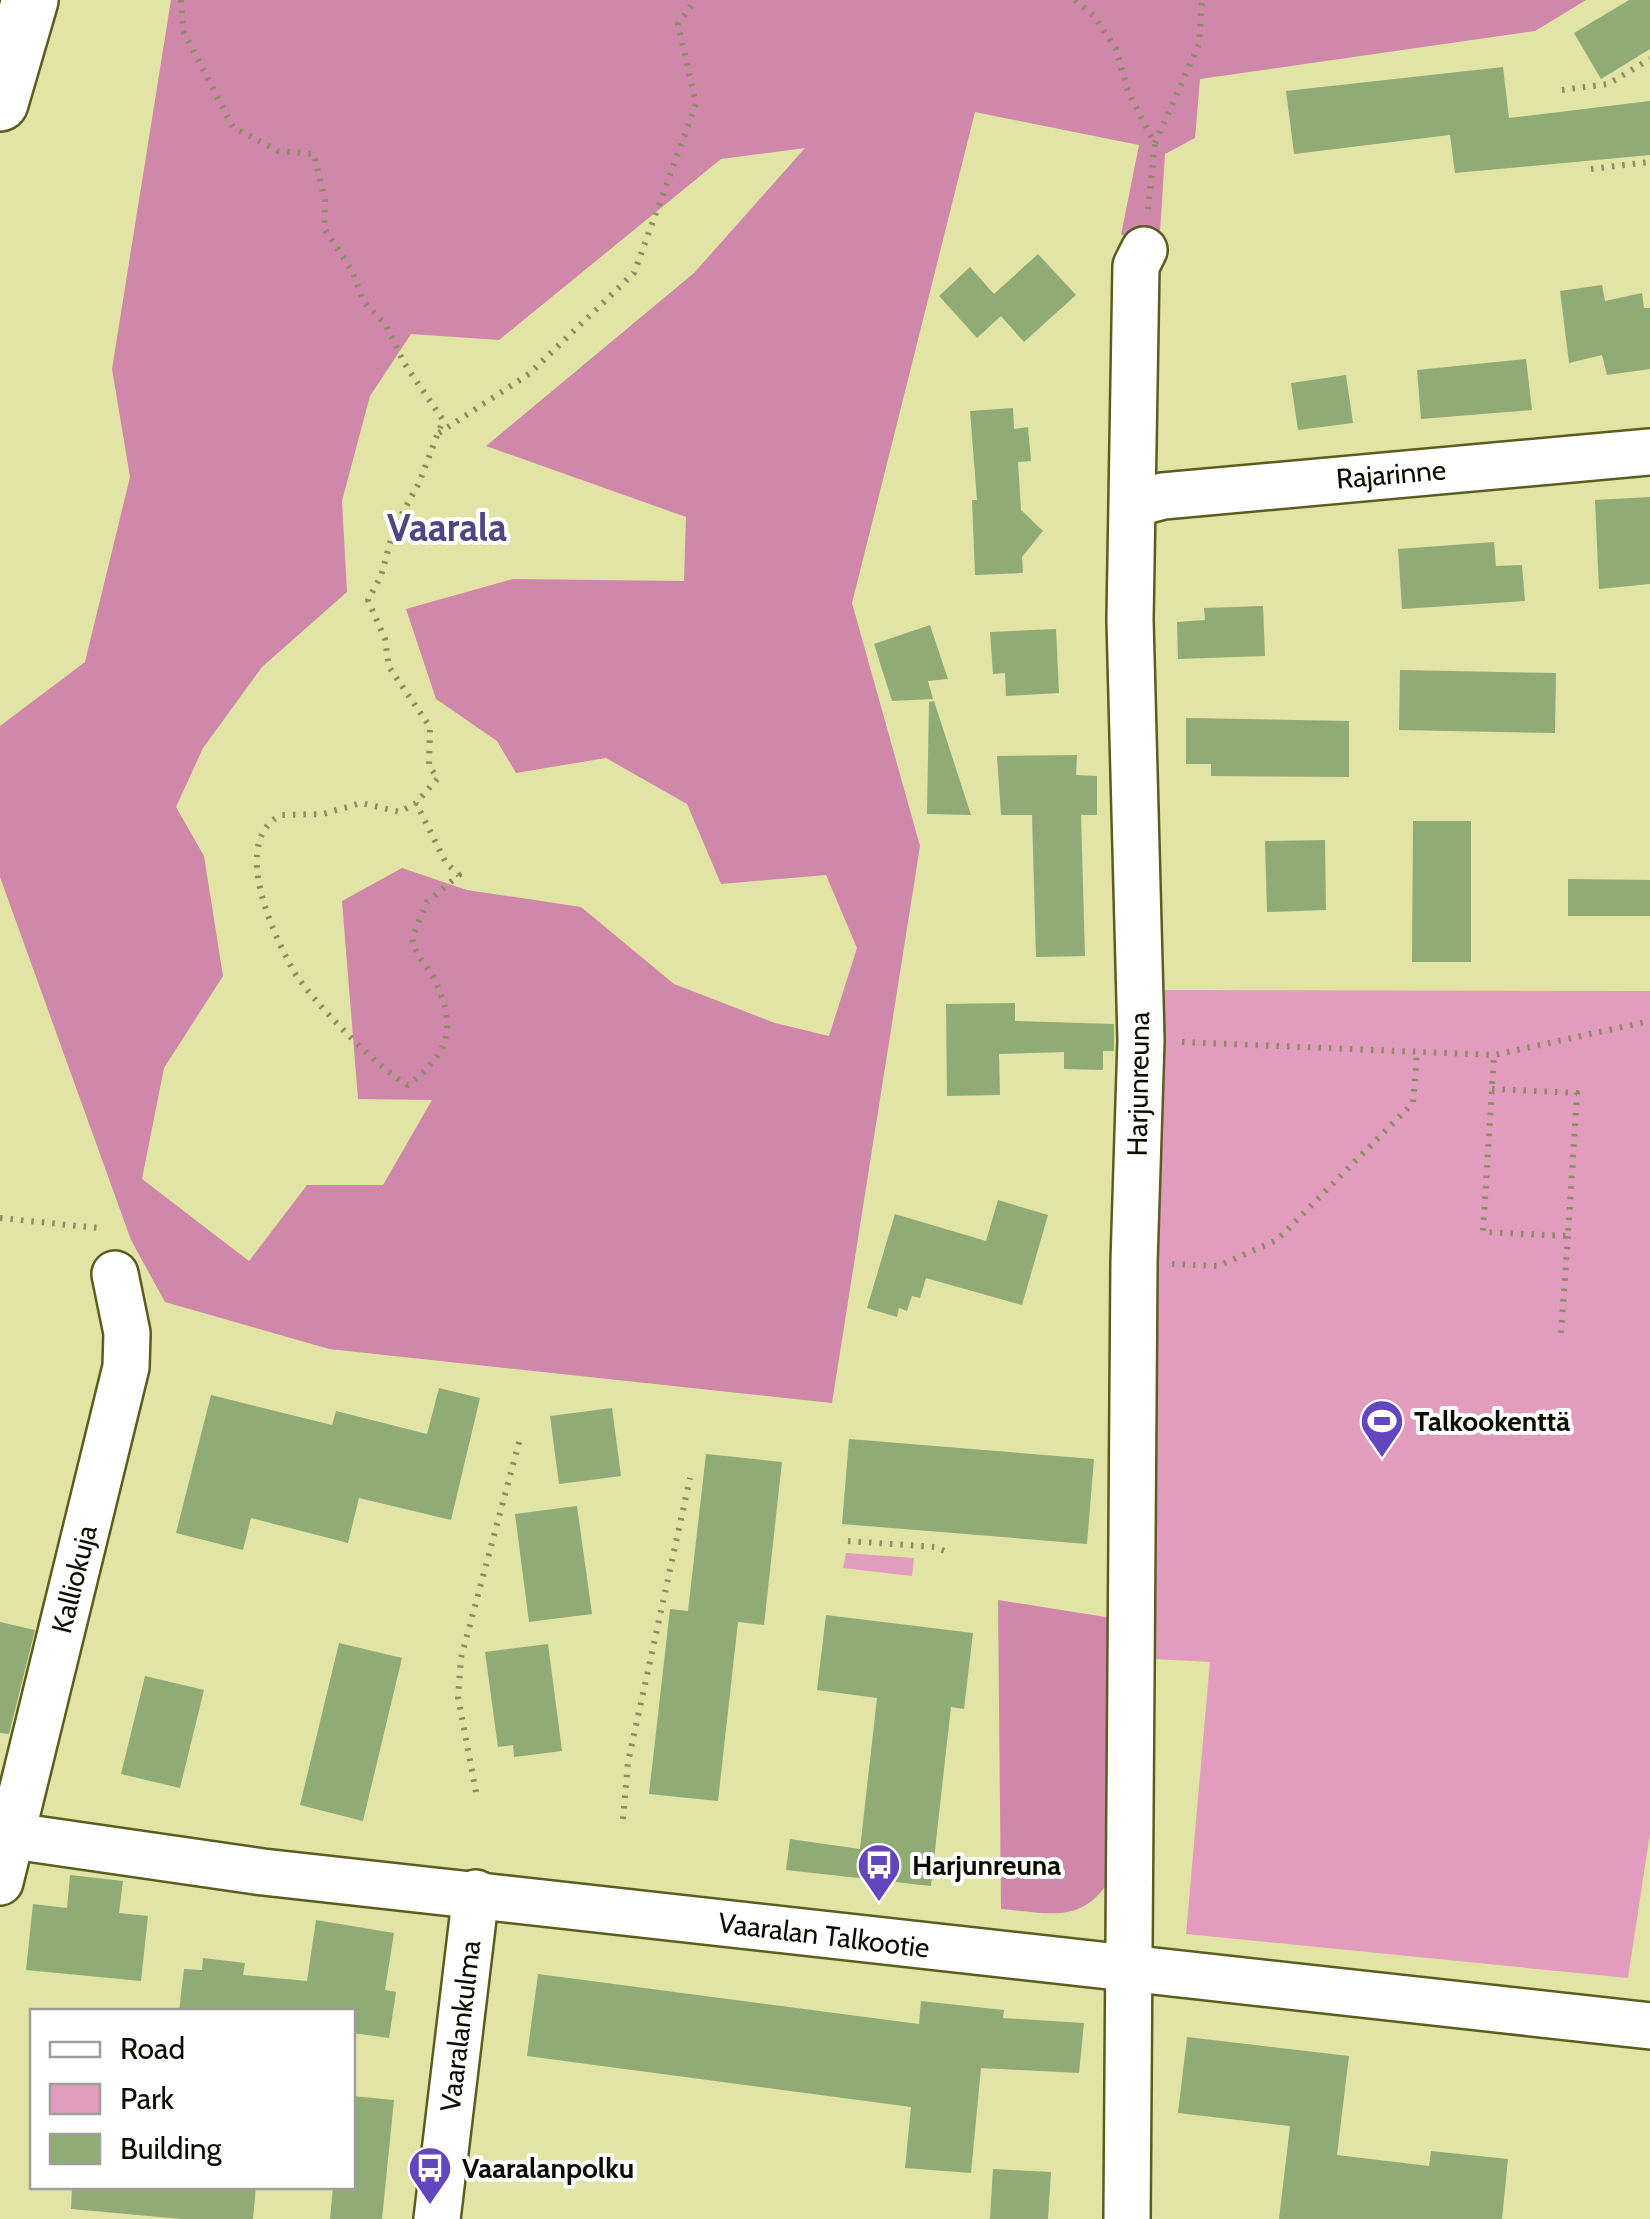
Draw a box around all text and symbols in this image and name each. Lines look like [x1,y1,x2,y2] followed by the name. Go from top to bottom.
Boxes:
[1335,452,1447,496] street label: Rajarinne
[387,504,507,551] district label: Vaarala
[1120,1011,1156,1157] street label: Harjunreuna
[1359,1398,1405,1459] sports icon: Talkookenttä
[1414,1404,1570,1438] place label: Talkookenttä
[44,1521,104,1637] street label: Kalliokuja
[856,1842,902,1903] bus stop icon: Harjunreuna
[912,1848,1061,1882] place label: Harjunreuna
[717,1905,931,1965] street label: Vaaralan Talkootie
[433,1938,487,2114] street label: Vaaralankulma
[30,2009,355,2189] legend
[120,2030,185,2067] text: Road
[120,2080,175,2117] text: Park
[120,2130,223,2167] text: Building
[407,2145,453,2206] bus stop icon: Vaaralanpolku
[462,2151,634,2185] place label: Vaaralanpolku

